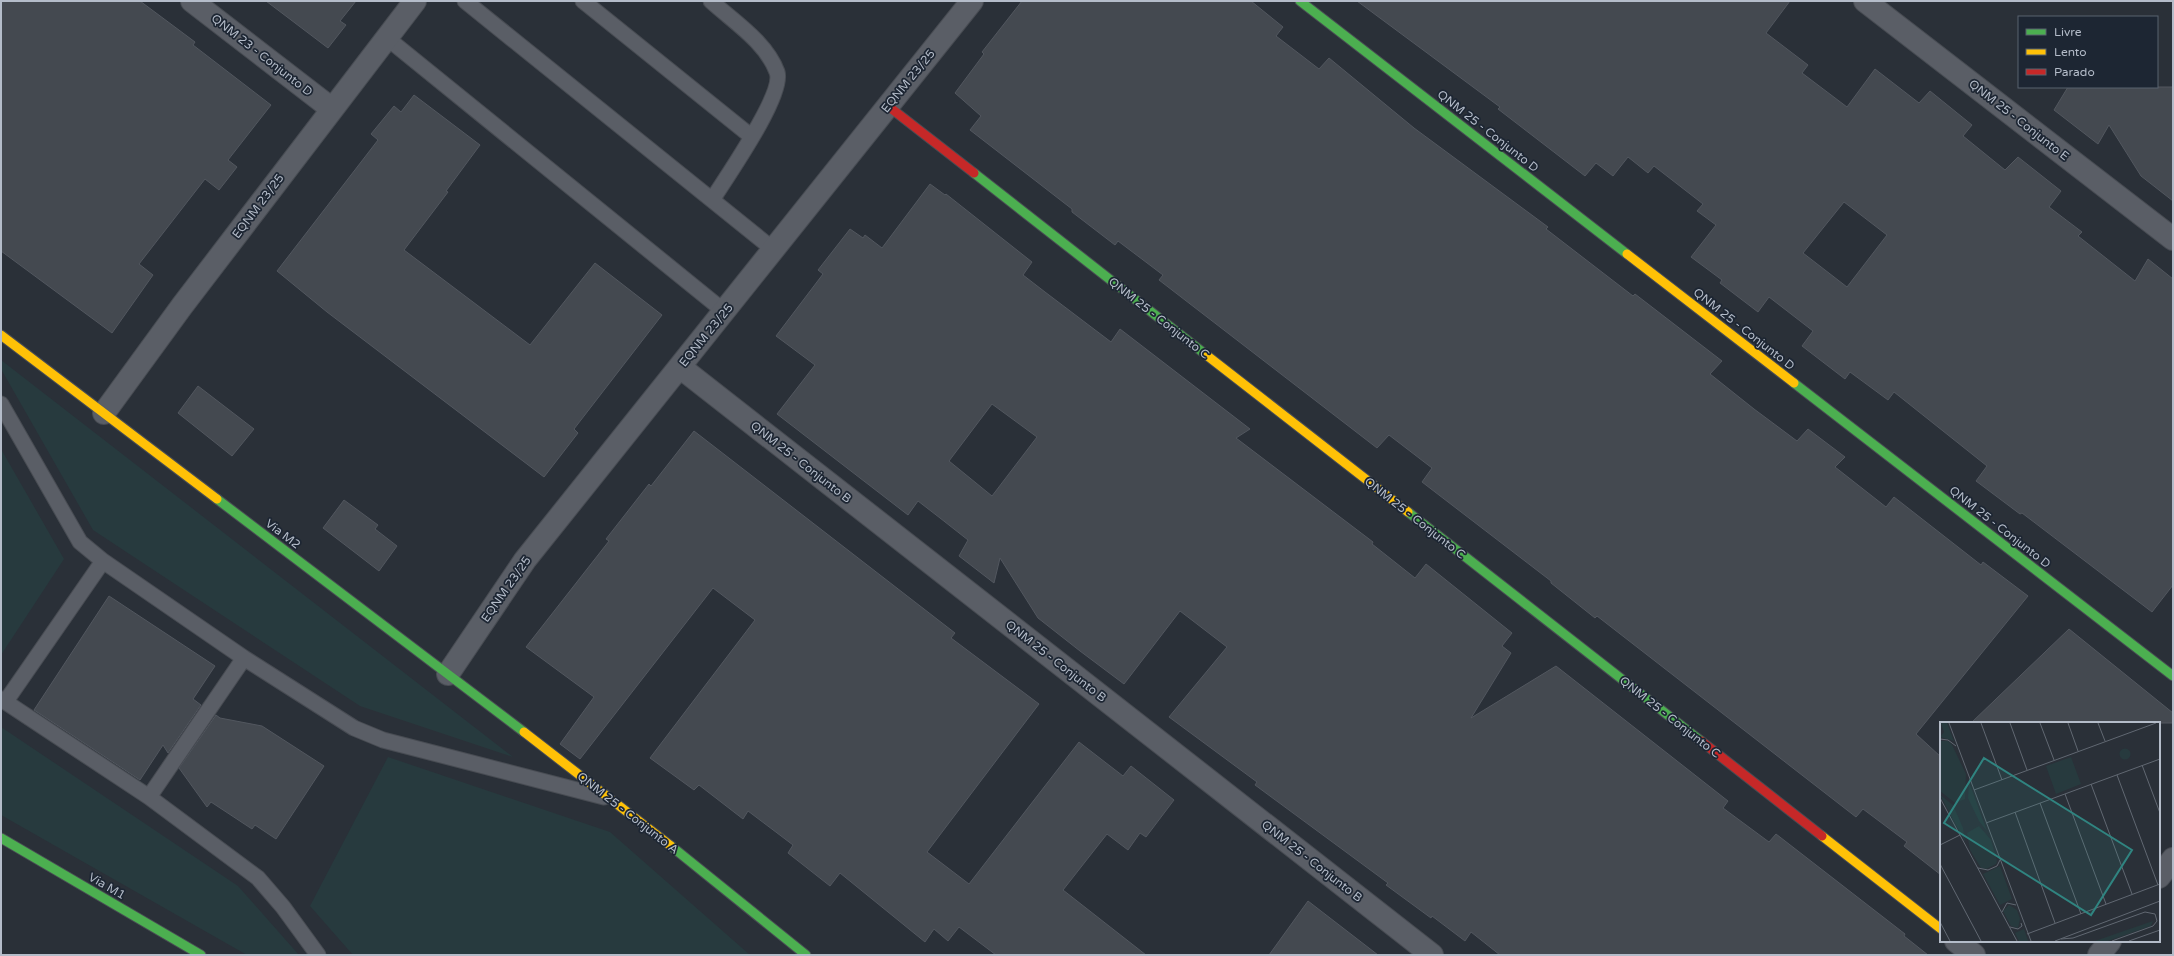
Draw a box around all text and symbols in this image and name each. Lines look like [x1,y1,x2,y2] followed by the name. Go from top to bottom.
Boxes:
[209,11,315,99] street label: QNM 23 - Conjunto D
[2018,16,2158,88] legend
[2054,25,2082,39] text: Livre
[2054,45,2087,59] text: Lento
[878,47,938,115] street label: EQNM 23/25
[2054,65,2095,79] text: Parado
[1966,77,2072,164] street label: QNM 25 - Conjunto E
[1435,87,1541,175] street label: QNM 25 - Conjunto D
[229,171,287,241] street label: EQNM 23/25
[1106,274,1212,362] street label: QNM 25 - Conjunto C
[1691,285,1797,373] street label: QNM 25 - Conjunto D
[676,301,736,369] street label: EQNM 23/25
[748,418,854,506] street label: QNM 25 - Conjunto B
[1362,474,1468,562] street label: QNM 25 - Conjunto C
[1947,483,2053,571] street label: QNM 25 - Conjunto D
[263,516,303,552] street label: Via M2
[478,553,534,625] street label: EQNM 23/25
[1003,617,1109,705] street label: QNM 25 - Conjunto B
[1617,673,1723,761] street label: QNM 25 - Conjunto C
[1940,722,2160,942] inset map
[575,769,681,857] street label: QNM 25 - Conjunto A
[1259,817,1365,905] street label: QNM 25 - Conjunto B
[86,870,128,902] street label: Via M1

